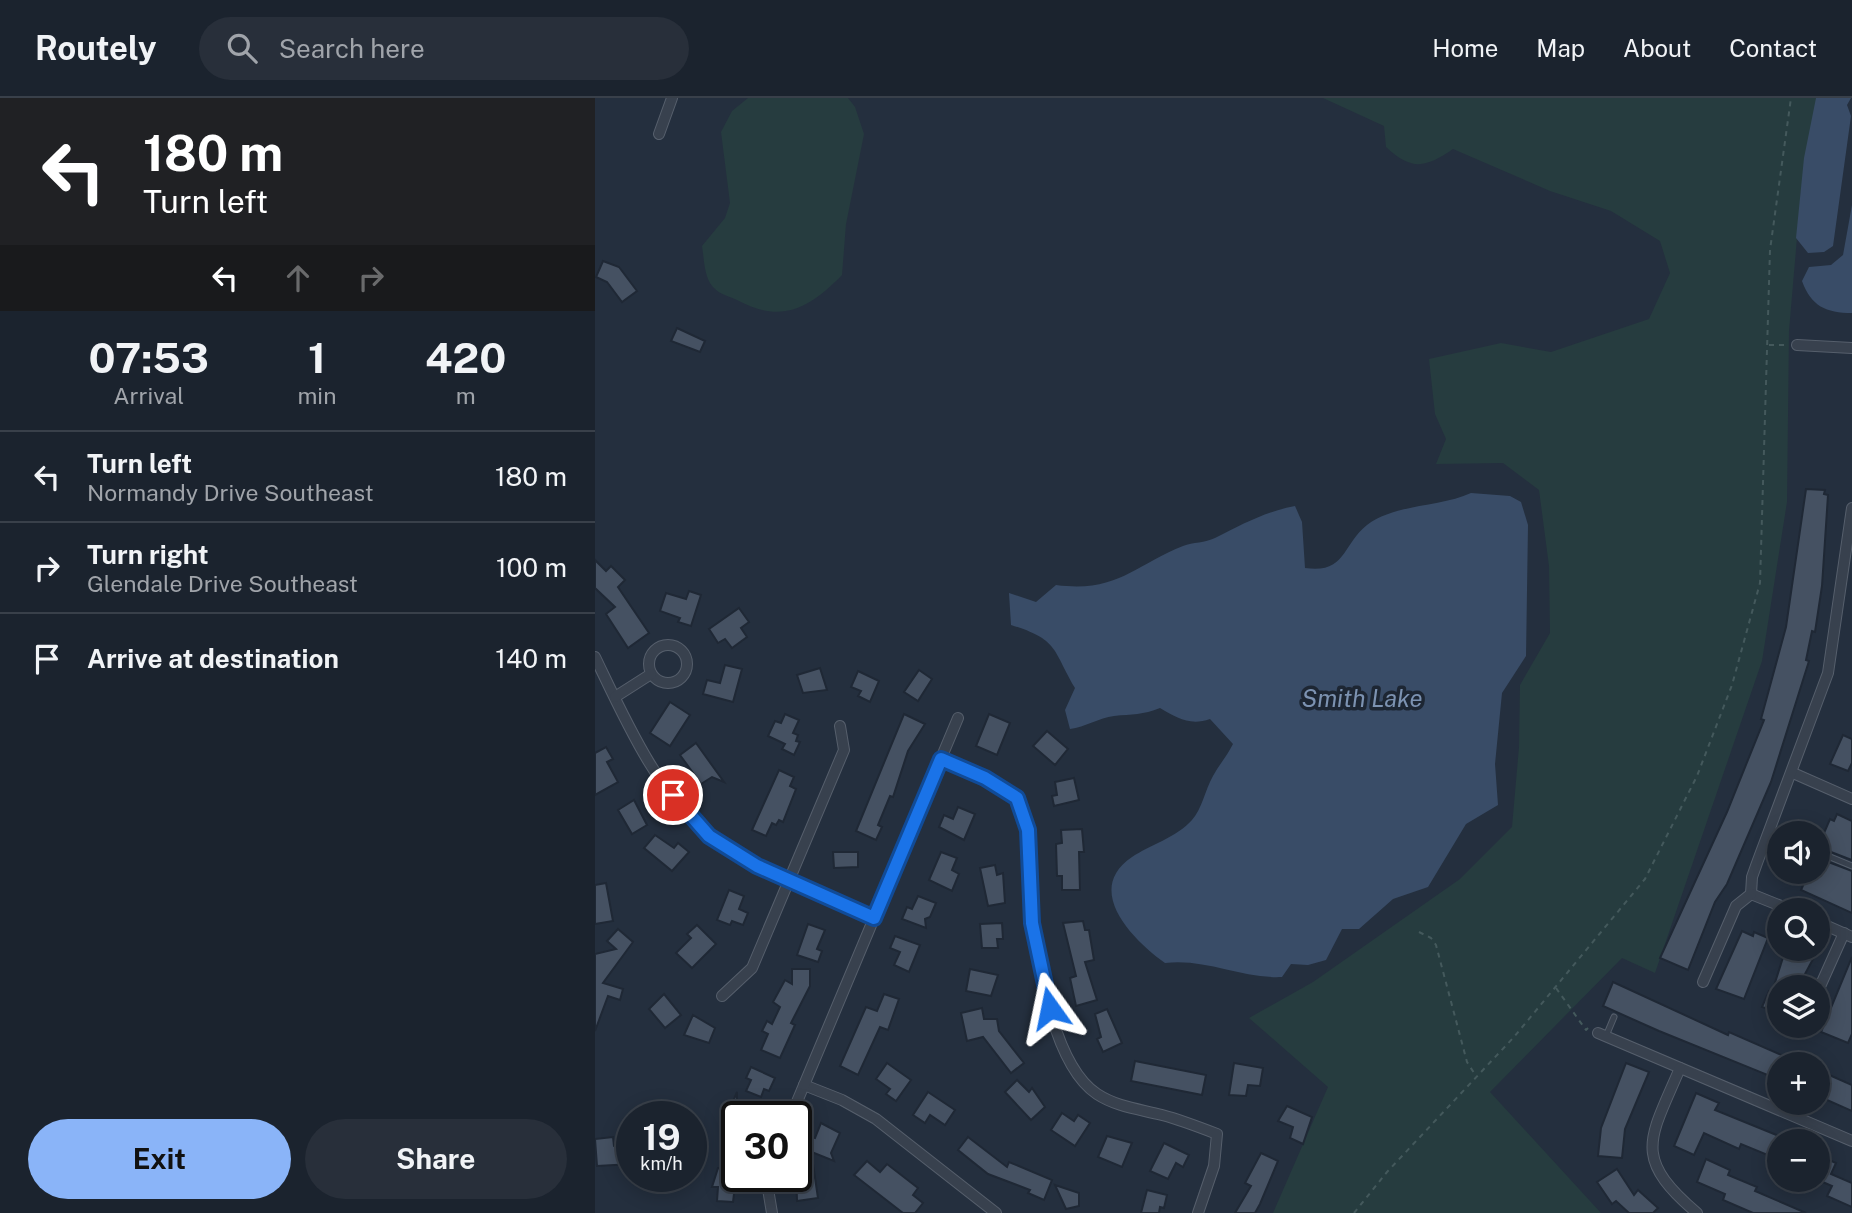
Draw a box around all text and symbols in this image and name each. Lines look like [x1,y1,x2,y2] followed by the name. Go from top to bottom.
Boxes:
[199,17,689,80] search box
[35,29,157,67] text: Routely
[223,29,261,67] icon: search
[279,33,425,64] text: Search here
[1432,34,1498,62] text: Home
[1536,34,1585,62] text: Map
[1623,34,1691,62] text: About
[1729,34,1817,62] text: Contact
[143,124,283,182] text: 180 m
[28,126,119,217] icon: left
[143,183,268,220] text: Turn left
[206,259,244,297] icon: left
[279,259,317,297] icon: ahead
[352,259,390,297] icon: right
[89,333,209,382] text: 07:53
[308,333,326,382] text: 1
[425,333,506,382] text: 420
[113,382,184,409] text: Arrival
[297,382,336,409] text: min
[456,382,476,409] text: m
[87,448,192,479] text: Turn left
[28,458,66,496] icon: left
[495,461,567,492] text: 180 m
[87,479,374,506] text: Normandy Drive Southeast
[87,539,209,570] text: Turn right
[28,549,66,587] icon: right
[496,552,567,583] text: 100 m
[87,570,358,597] text: Glendale Drive Southeast
[28,640,66,678] icon: arrive
[87,643,339,674] text: Arrive at destination
[495,643,567,674] text: 140 m
[1301,684,1423,712] water label: Smith Lake
[643,765,703,825] pin
[654,776,692,814] icon: arrive
[1767,821,1830,1192] map controls
[1767,821,1830,884] button: sound
[1767,898,1830,961] button: search
[1013,971,1087,1045] position arrow
[1767,975,1830,1038] button: layers
[1767,1052,1830,1115] button: +
[721,1101,812,1192] speed limit sign: 30
[642,1117,681,1158] text: 19
[28,1119,291,1199] button: Exit
[305,1119,567,1199] button: Share
[1767,1129,1830,1192] button: −
[640,1153,683,1174] text: km/h

